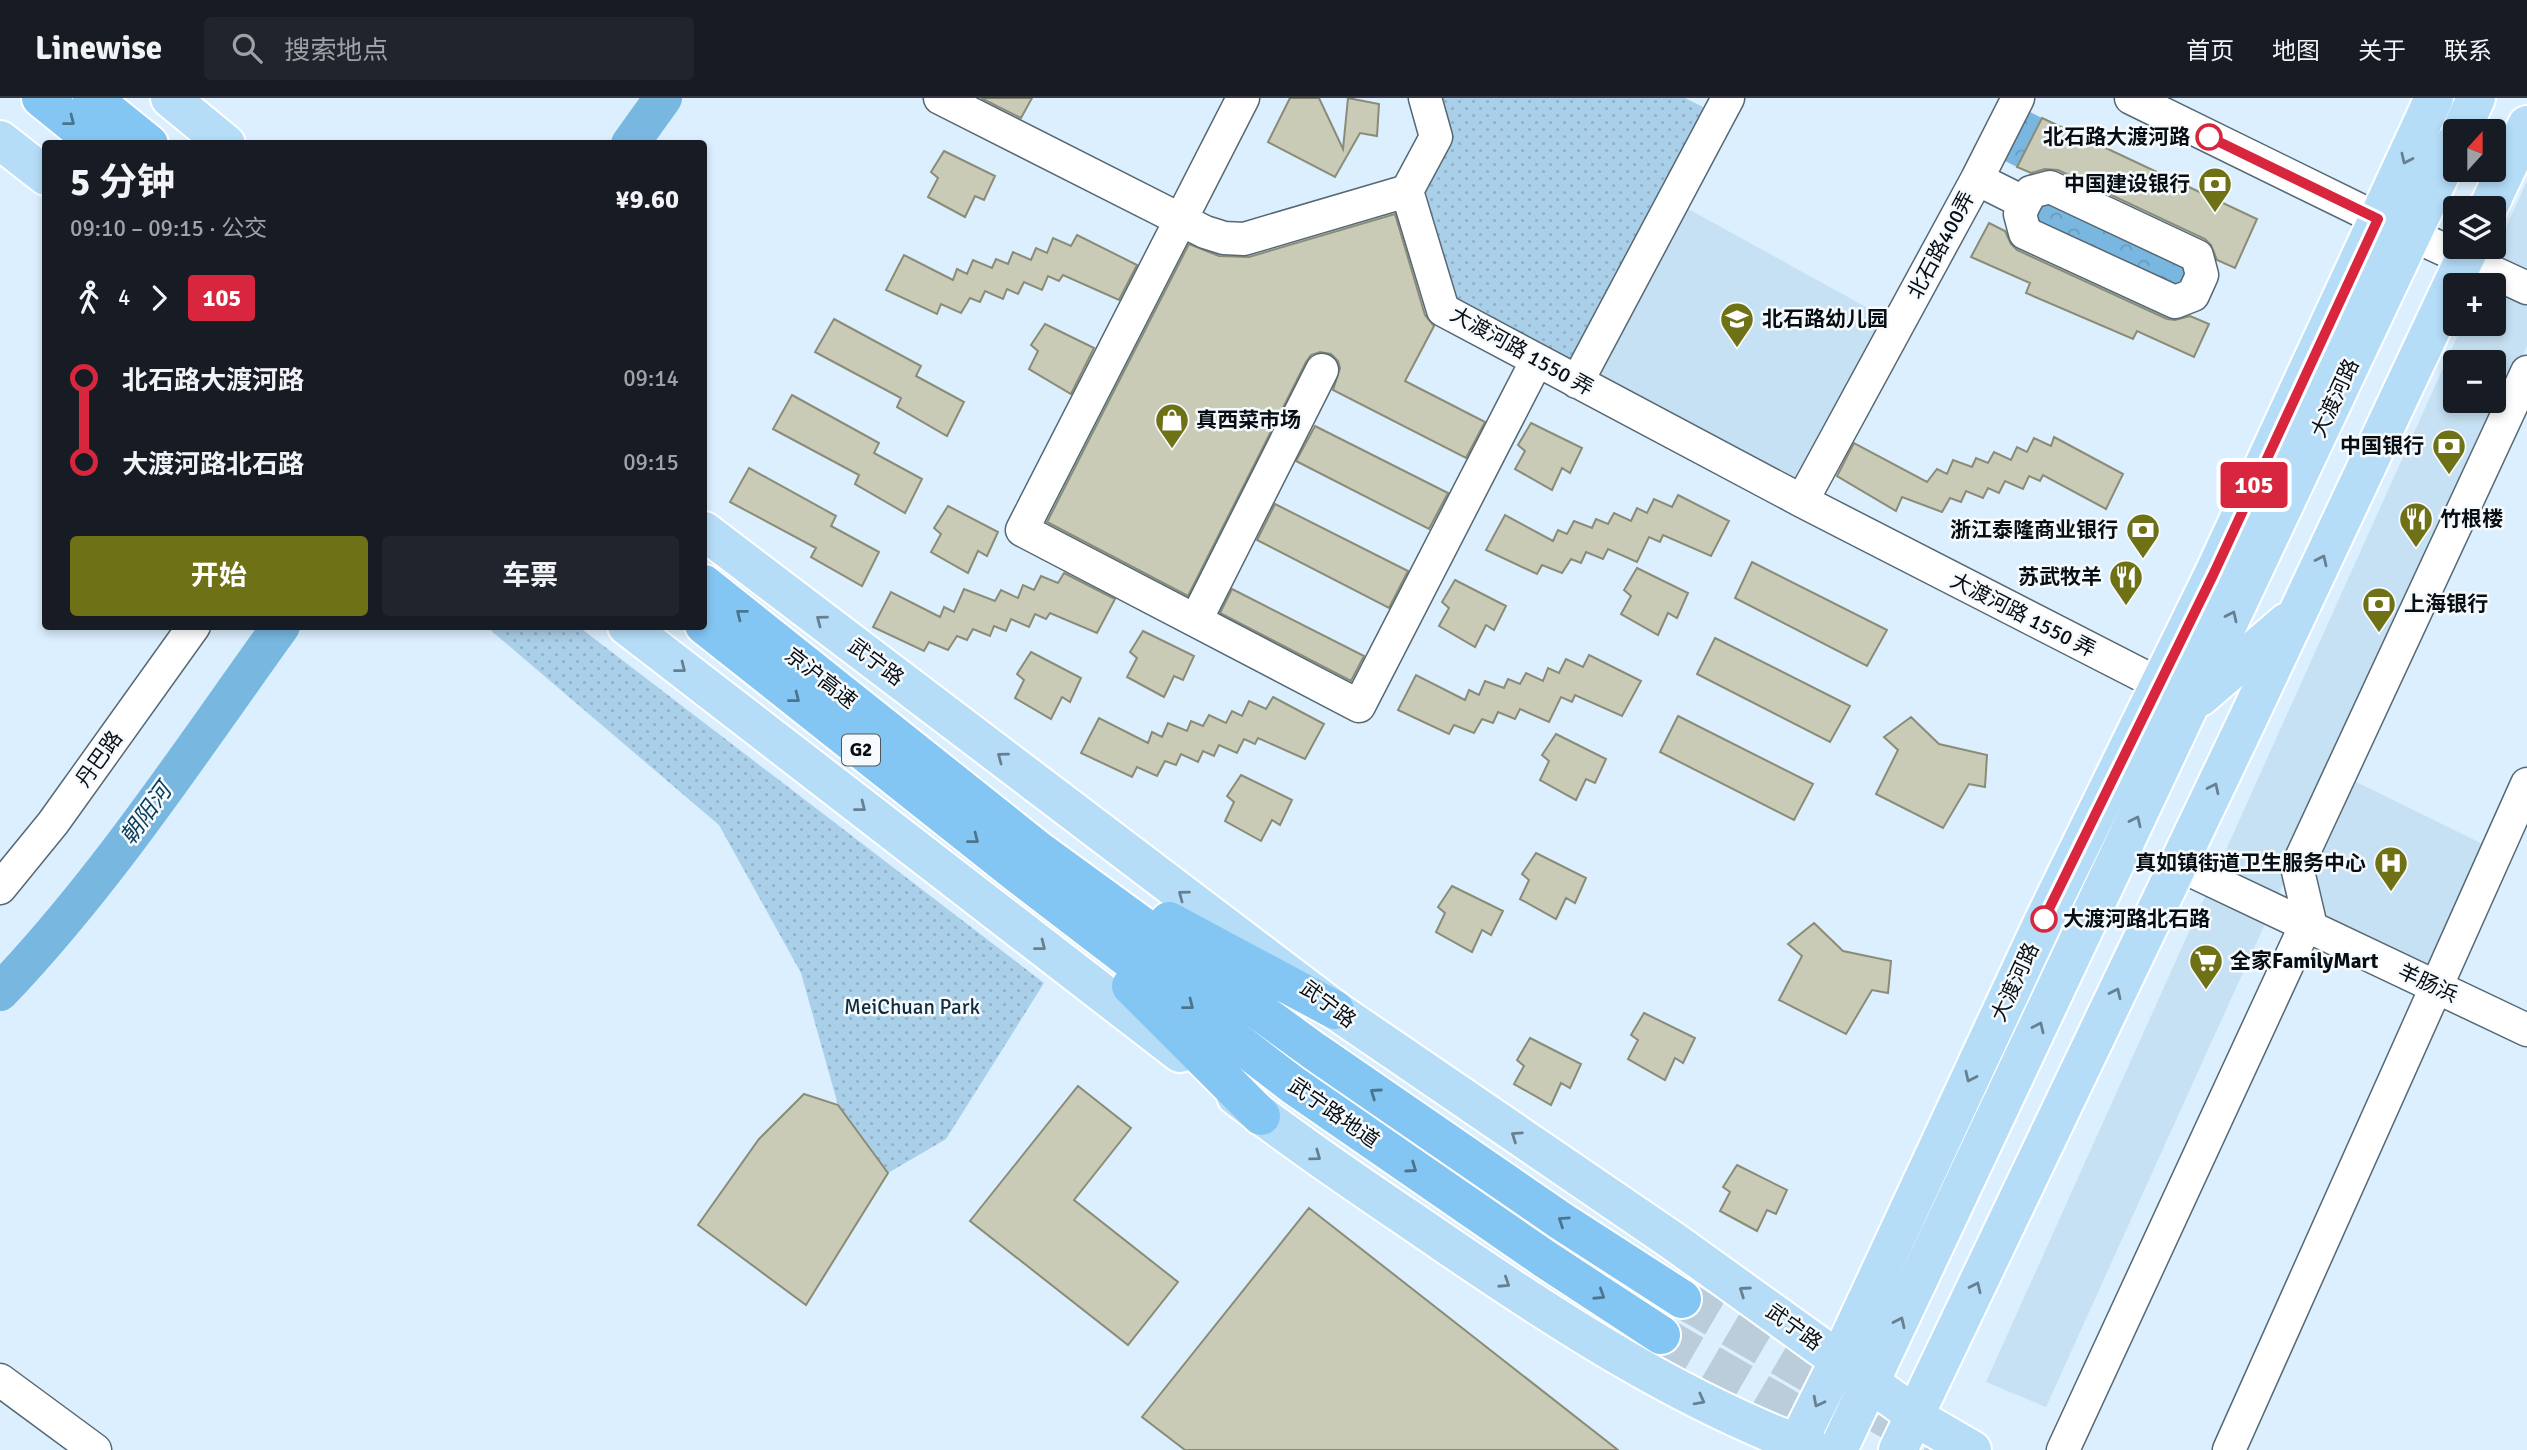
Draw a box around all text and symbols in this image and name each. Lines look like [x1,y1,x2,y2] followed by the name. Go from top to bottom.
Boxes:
[204,17,694,80] search box
[35,28,162,69] text: Linewise
[228,29,266,67] icon: search
[284,35,388,67] text: 搜索地点
[2186,36,2234,66] text: 首页
[2272,36,2320,66] text: 地图
[2358,36,2406,66] text: 关于
[2444,36,2492,66] text: 联系
[62,112,74,125] one-way arrow
[2443,119,2506,182] north arrow
[2443,119,2506,413] map controls
[2043,124,2190,150] place label: 北石路大渡河路
[2196,124,2222,150] marker: 北石路大渡河路
[2400,151,2414,164] one-way arrow
[70,159,175,206] text: 5 分钟
[2196,165,2234,214] bank icon: 中国建设银行
[2064,171,2190,197] place label: 中国建设银行
[615,184,679,216] text: ¥9.60
[1902,187,1980,303] street label: 北石路400弄
[2443,196,2506,259] button: layers
[70,214,267,243] text: 09:10 – 09:15 · 公交
[2443,273,2506,336] button: +
[70,279,108,317] icon: walk
[140,279,178,317] icon: forward
[118,283,130,312] text: 4
[202,283,241,313] text: 105
[1718,300,1756,349] school or university icon: 北石路幼儿园
[1446,301,1598,401] street label: 大渡河路 1550 弄
[1762,306,1888,332] place label: 北石路幼儿园
[2443,350,2506,413] button: −
[2305,354,2365,442] street label: 大渡河路
[623,364,679,393] text: 09:14
[122,365,304,397] text: 北石路大渡河路
[1153,401,1191,450] shop icon: 真西菜市场
[1196,407,1301,433] place label: 真西菜市场
[2430,427,2468,476] bank icon: 中国银行
[2340,433,2424,459] place label: 中国银行
[623,448,679,477] text: 09:15
[122,449,304,481] text: 大渡河路北石路
[2214,462,2294,508] line badge: 105
[2235,470,2273,500] text: 105
[2397,500,2435,549] restaurant icon: 竹根楼
[2440,506,2503,532] place label: 竹根楼
[2124,511,2162,560] bank icon: 浙江泰隆商业银行
[1950,517,2118,543] place label: 浙江泰隆商业银行
[70,536,368,616] button: 开始
[382,536,679,616] button: 车票
[2313,555,2327,567] one-way arrow
[2107,558,2145,607] restaurant icon: 苏武牧羊
[2018,564,2102,590] place label: 苏武牧羊
[1946,567,2100,663] street label: 大渡河路 1550 弄
[2360,585,2398,634] bank icon: 上海银行
[2404,591,2488,617] place label: 上海银行
[736,610,749,622] one-way arrow
[2224,611,2238,623] one-way arrow
[816,615,828,628] one-way arrow
[843,633,909,691] street label: 武宁路
[780,642,862,714] street label: 京沪高速
[673,660,686,673] one-way arrow
[787,690,800,702] one-way arrow
[70,726,128,792] street label: 丹巴路
[842,734,880,765] road number: G2
[997,753,1010,766] one-way arrow
[114,774,180,850] water label: 朝阳河
[2206,783,2220,795] one-way arrow
[854,799,866,812] one-way arrow
[2127,816,2141,829] one-way arrow
[966,830,978,843] one-way arrow
[2372,844,2410,893] hospital icon: 真如镇街道卫生服务中心
[2135,850,2366,876] place label: 真如镇街道卫生服务中心
[1178,890,1191,903] one-way arrow
[2031,906,2057,932] marker: 大渡河路北石路
[2063,906,2210,932] place label: 大渡河路北石路
[1034,938,1046,951] one-way arrow
[1985,938,2045,1026] street label: 大渡河路
[2187,942,2225,991] supermarket icon: 全家FamilyMart
[2230,948,2379,974] place label: 全家FamilyMart
[2394,958,2462,1008] street label: 羊肠浜
[1295,975,1361,1033] street label: 武宁路
[2107,988,2121,1000] one-way arrow
[844,994,980,1020] park label: MeiChuan Park
[1181,996,1194,1009] one-way arrow
[2030,1022,2044,1034] one-way arrow
[1965,1070,1979,1083] one-way arrow
[1284,1072,1384,1154] street label: 武宁路地道
[1370,1089,1383,1101] one-way arrow
[1511,1132,1524,1144] one-way arrow
[1308,1148,1321,1160] one-way arrow
[1404,1159,1417,1172] one-way arrow
[1558,1217,1571,1230] one-way arrow
[1497,1275,1510,1288] one-way arrow
[1967,1282,1981,1294] one-way arrow
[1593,1287,1606,1300] one-way arrow
[1739,1287,1752,1299] one-way arrow
[1761,1298,1827,1356] street label: 武宁路
[1892,1317,1906,1329] one-way arrow
[1693,1392,1705,1405] one-way arrow
[1813,1395,1827,1407] one-way arrow

